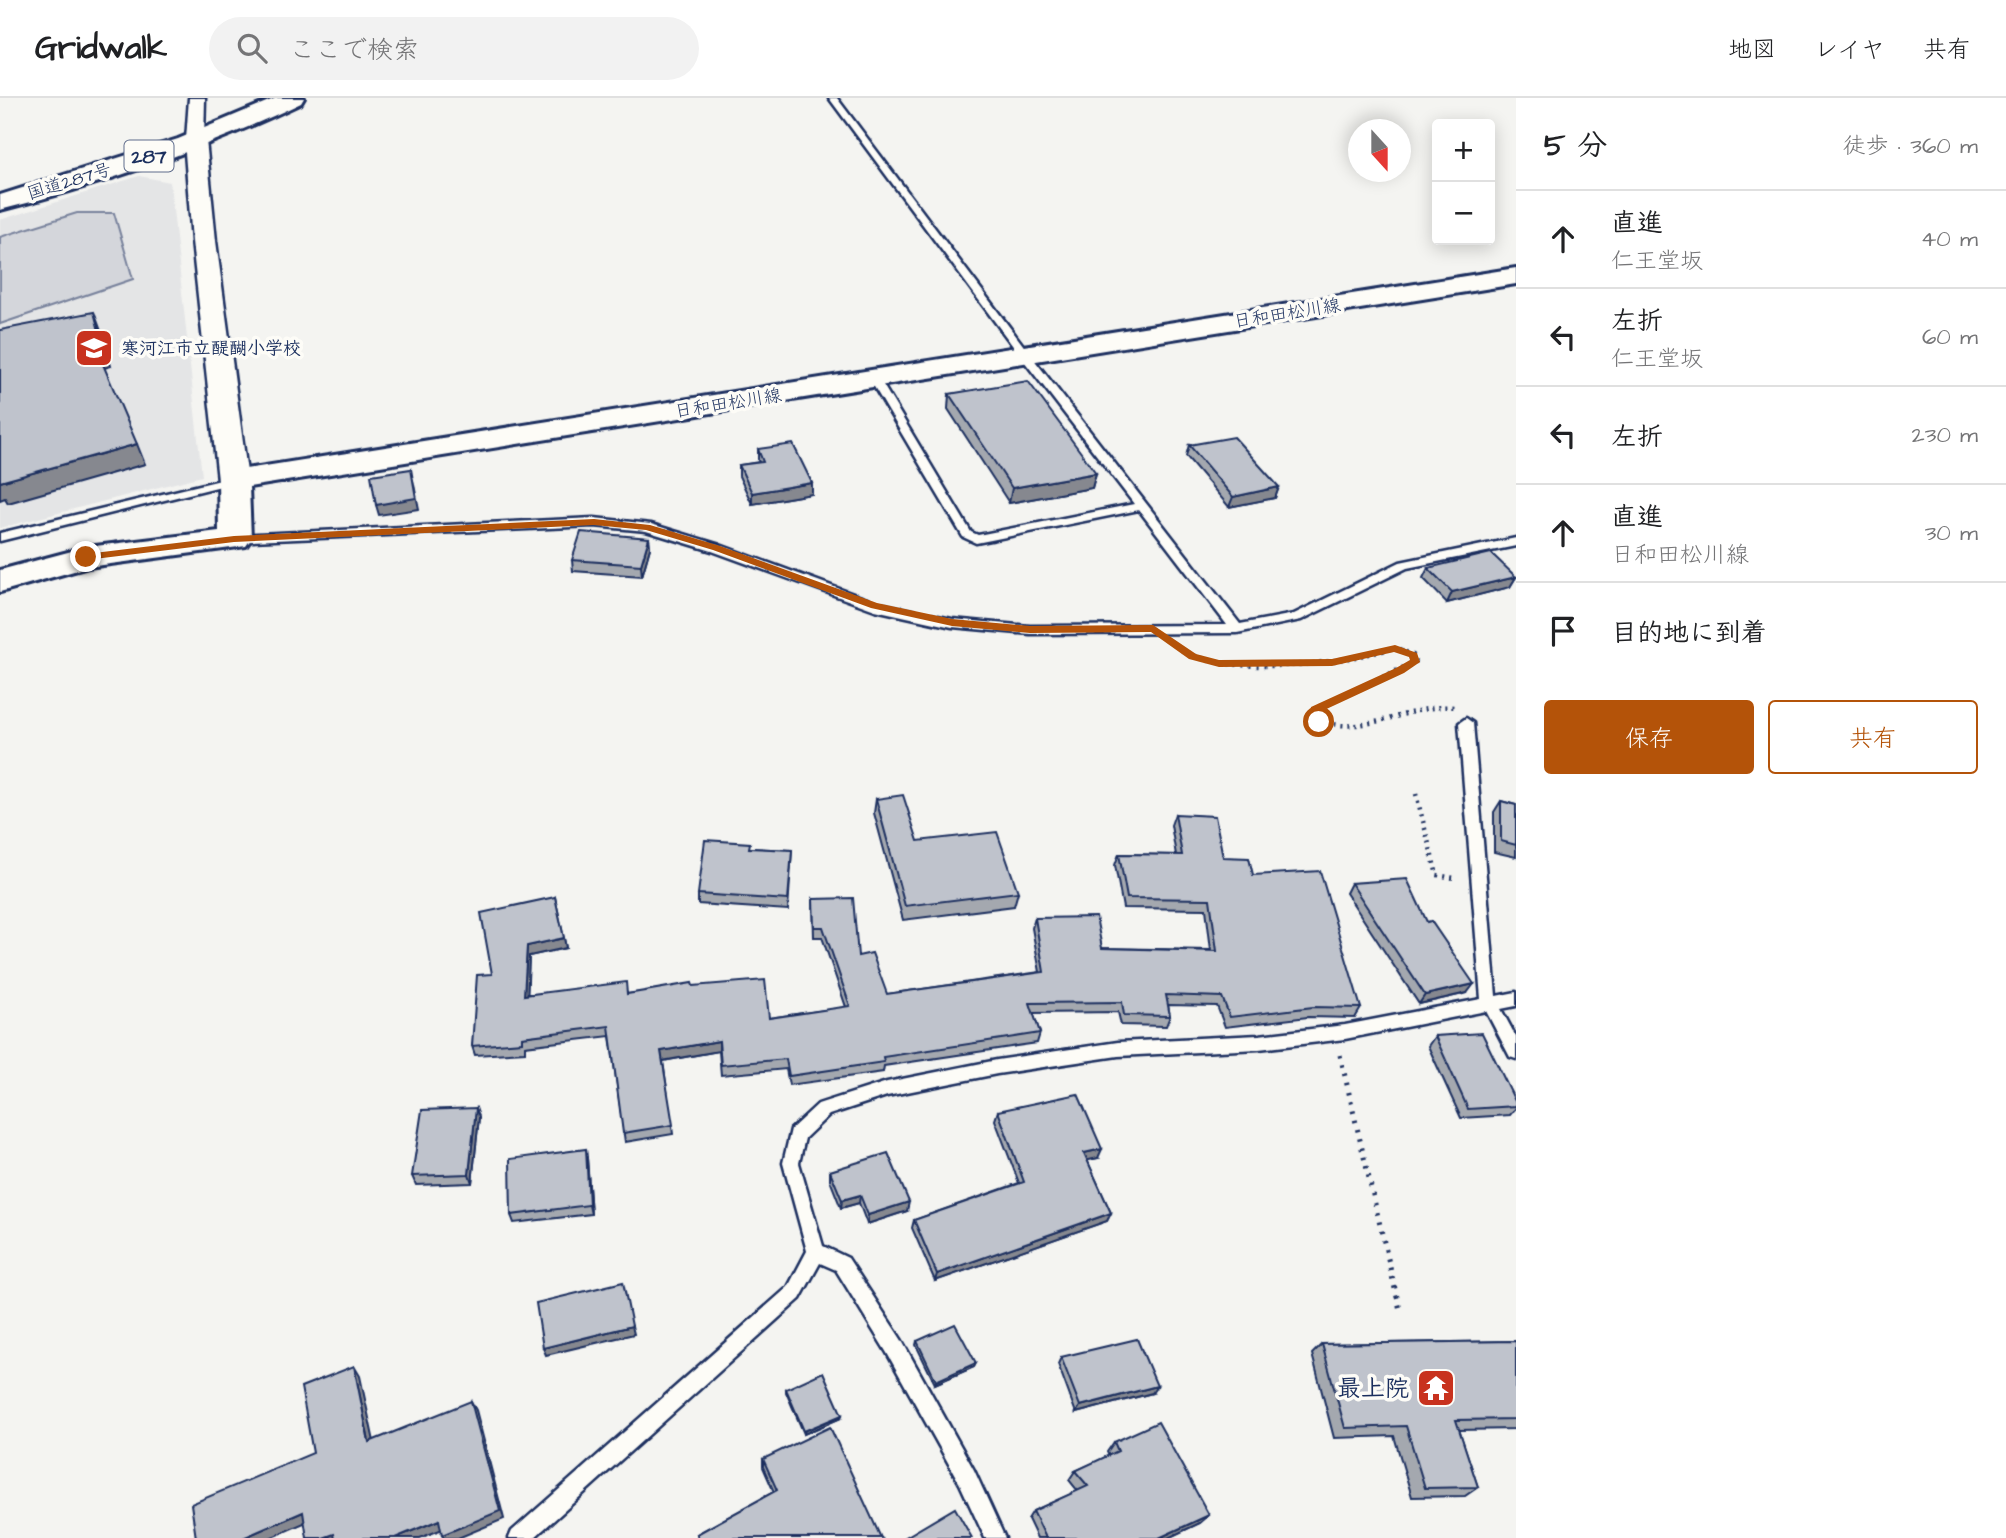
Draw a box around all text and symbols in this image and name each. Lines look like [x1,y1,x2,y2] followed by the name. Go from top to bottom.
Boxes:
[209,17,699,80] search box
[35,25,167,71] text: Gridwalk
[233,29,271,67] icon: search
[289,32,419,68] text: ここで検索
[1728,33,1776,67] text: 地図
[1814,33,1885,67] text: レイヤ
[1923,33,1971,67] text: 共有
[1348,119,1411,182] north arrow
[1432,119,1495,245] map controls
[1432,119,1495,182] button: +
[1544,125,1607,167] text: 5 分
[1843,130,1978,162] text: 徒歩 · 360 m
[124,141,174,172] road number: 287
[24,157,114,206] street label: 国道287号
[1432,182,1495,245] button: −
[1611,205,1663,241] text: 直進
[1544,220,1582,258] icon: ahead
[1921,223,1978,255] text: 40 m
[1611,245,1703,277] text: 仁王堂坂
[1232,293,1342,334] street label: 日和田松川線
[1611,303,1663,339] text: 左折
[1544,318,1582,356] icon: left
[1922,321,1978,353] text: 60 m
[73,327,115,369] school or university icon: 寒河江市立醍醐小学校
[121,336,301,361] place label: 寒河江市立醍醐小学校
[1611,343,1703,375] text: 仁王堂坂
[673,383,783,424] street label: 日和田松川線
[1544,416,1582,454] icon: left
[1611,419,1663,455] text: 左折
[1912,419,1978,451] text: 230 m
[1611,499,1663,535] text: 直進
[1544,514,1582,552] icon: ahead
[1925,517,1978,549] text: 30 m
[1611,539,1749,571] text: 日和田松川線
[70,541,101,572] route end
[1544,612,1582,650] icon: arrive
[1611,615,1767,651] text: 目的地に到着
[1544,700,1754,774] button: 保存
[1768,700,1978,774] button: 共有
[1303,706,1334,737] route start
[1415,1367,1457,1409] temple icon: 最上院
[1337,1372,1409,1406] place label: 最上院

